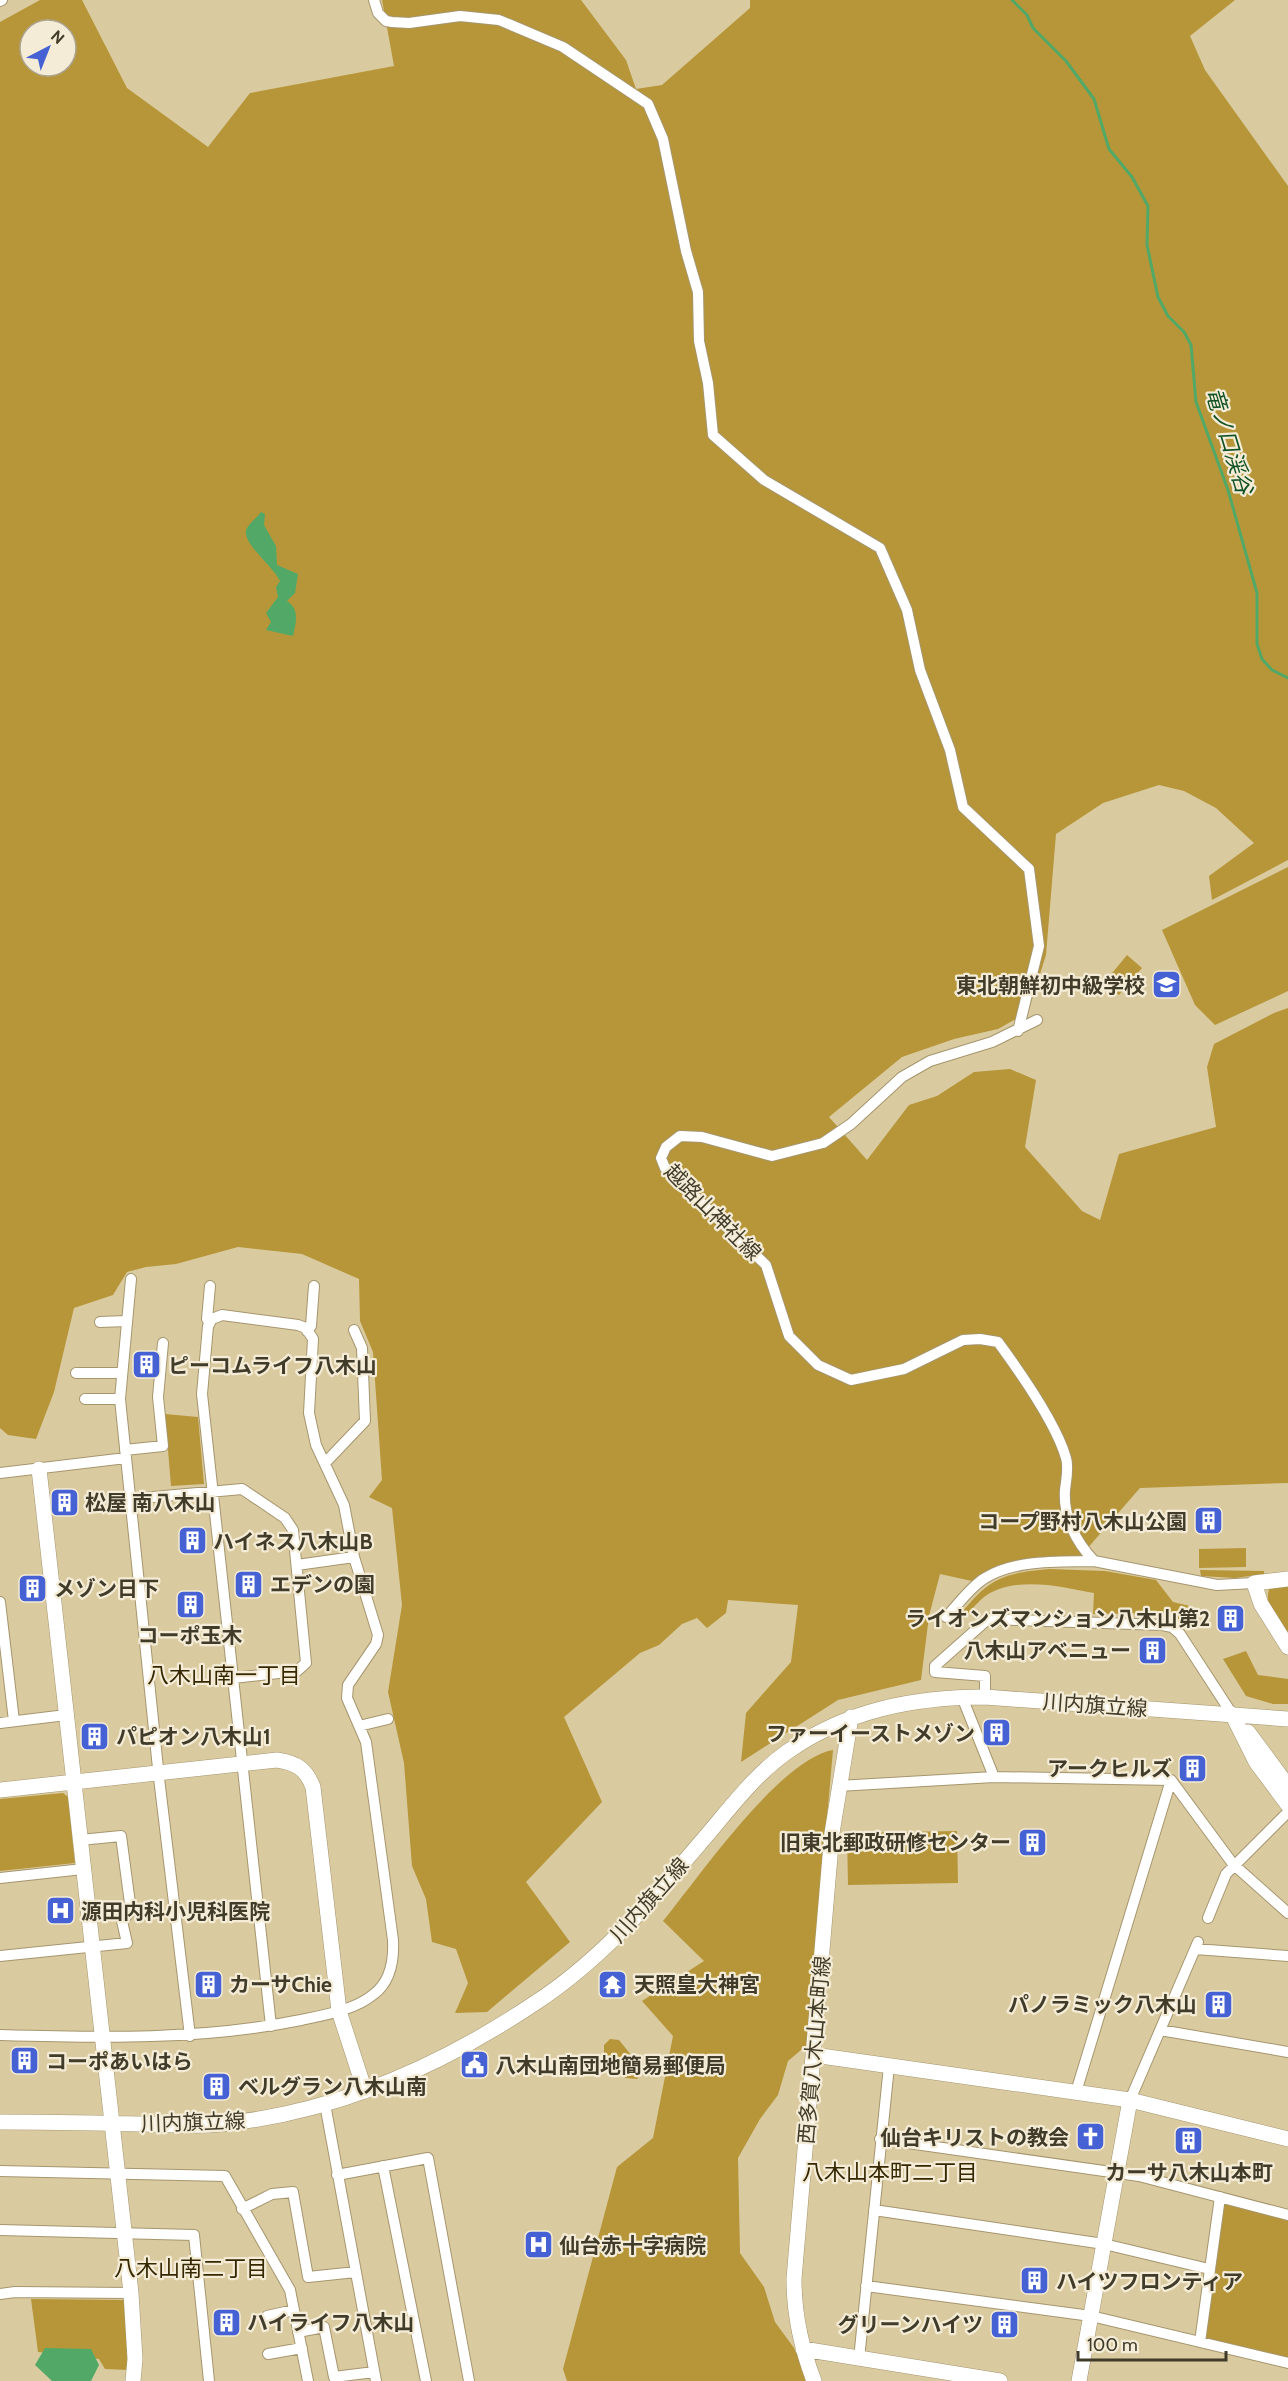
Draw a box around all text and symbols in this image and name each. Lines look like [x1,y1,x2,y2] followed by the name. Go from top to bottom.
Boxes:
[18,18,78,78] north arrow
[47,26,68,48] text: N
[1200,384,1259,499] water label: 竜ノ口渓谷
[1150,969,1182,1001] school or university icon: 東北朝鮮初中級学校
[956,973,1145,998] place label: 東北朝鮮初中級学校
[660,1159,766,1265] street label: 越路山神社線
[131,1349,163,1381] building icon: ピーコムライフ八木山
[168,1353,377,1378] place label: ピーコムライフ八木山
[48,1486,80,1518] building icon: 松屋 南八木山
[85,1490,216,1515] place label: 松屋 南八木山
[1192,1505,1224,1537] building icon: コープ野村八木山公園
[978,1509,1187,1534] place label: コープ野村八木山公園
[176,1525,208,1557] building icon: ハイネス八木山B
[213,1529,373,1554] place label: ハイネス八木山B
[233,1568,265,1600] building icon: エデンの園
[17,1572,49,1604] building icon: メゾン日下
[270,1572,375,1597] place label: エデンの園
[54,1576,159,1601] place label: メゾン日下
[174,1588,206,1620] building icon: コーポ玉木
[1215,1602,1247,1634] building icon: ライオンズマンション八木山第2
[905,1606,1210,1631] place label: ライオンズマンション八木山第2
[138,1623,243,1648] place label: コーポ玉木
[1136,1634,1168,1666] building icon: 八木山アベニュー
[963,1638,1131,1663] place label: 八木山アベニュー
[147,1662,301,1689] district label: 八木山南一丁目
[1042,1689,1148,1721] street label: 川内旗立線
[980,1717,1012,1749] building icon: ファーイーストメゾン
[79,1720,111,1752] building icon: パピオン八木山1
[766,1721,975,1746] place label: ファーイーストメゾン
[116,1724,271,1749] place label: パピオン八木山1
[1177,1752,1209,1784] building icon: アークヒルズ
[1047,1756,1172,1781] place label: アークヒルズ
[1016,1826,1048,1858] building icon: 旧東北郵政研修センター
[780,1830,1011,1855] place label: 旧東北郵政研修センター
[605,1853,693,1947] street label: 川内旗立線
[44,1895,76,1927] hospital icon: 源田内科小児科医院
[81,1899,270,1924] place label: 源田内科小児科医院
[793,1955,835,2145] street label: 西多賀八木山本町線
[192,1968,224,2000] building icon: カーサChie
[597,1968,629,2000] temple icon: 天照皇大神宮
[229,1972,332,1997] place label: カーサChie
[634,1972,760,1997] place label: 天照皇大神宮
[1202,1988,1234,2020] building icon: パノラミック八木山
[1008,1992,1197,2017] place label: パノラミック八木山
[9,2045,41,2077] building icon: コーポあいはら
[46,2049,193,2074] place label: コーポあいはら
[458,2049,490,2081] public building icon: 八木山南団地簡易郵便局
[495,2053,726,2078] place label: 八木山南団地簡易郵便局
[201,2070,233,2102] building icon: ベルグラン八木山南
[238,2074,427,2099] place label: ベルグラン八木山南
[140,2108,246,2136] street label: 川内旗立線
[1074,2121,1106,2153] church icon: 仙台キリストの教会
[880,2125,1069,2150] place label: 仙台キリストの教会
[1173,2125,1205,2157] building icon: カーサ八木山本町
[802,2159,978,2186] district label: 八木山本町二丁目
[1105,2160,1273,2185] place label: カーサ八木山本町
[522,2229,554,2261] hospital icon: 仙台赤十字病院
[559,2233,706,2258] place label: 仙台赤十字病院
[114,2255,268,2282] district label: 八木山南二丁目
[1019,2265,1051,2297] building icon: ハイツフロンティア
[1056,2269,1243,2294] place label: ハイツフロンティア
[210,2306,242,2338] building icon: ハイライフ八木山
[988,2308,1020,2340] building icon: グリーンハイツ
[247,2310,415,2335] place label: ハイライフ八木山
[837,2312,983,2337] place label: グリーンハイツ
[1078,2324,1226,2362] scale bar
[1087,2334,1138,2356] text: 100 m

